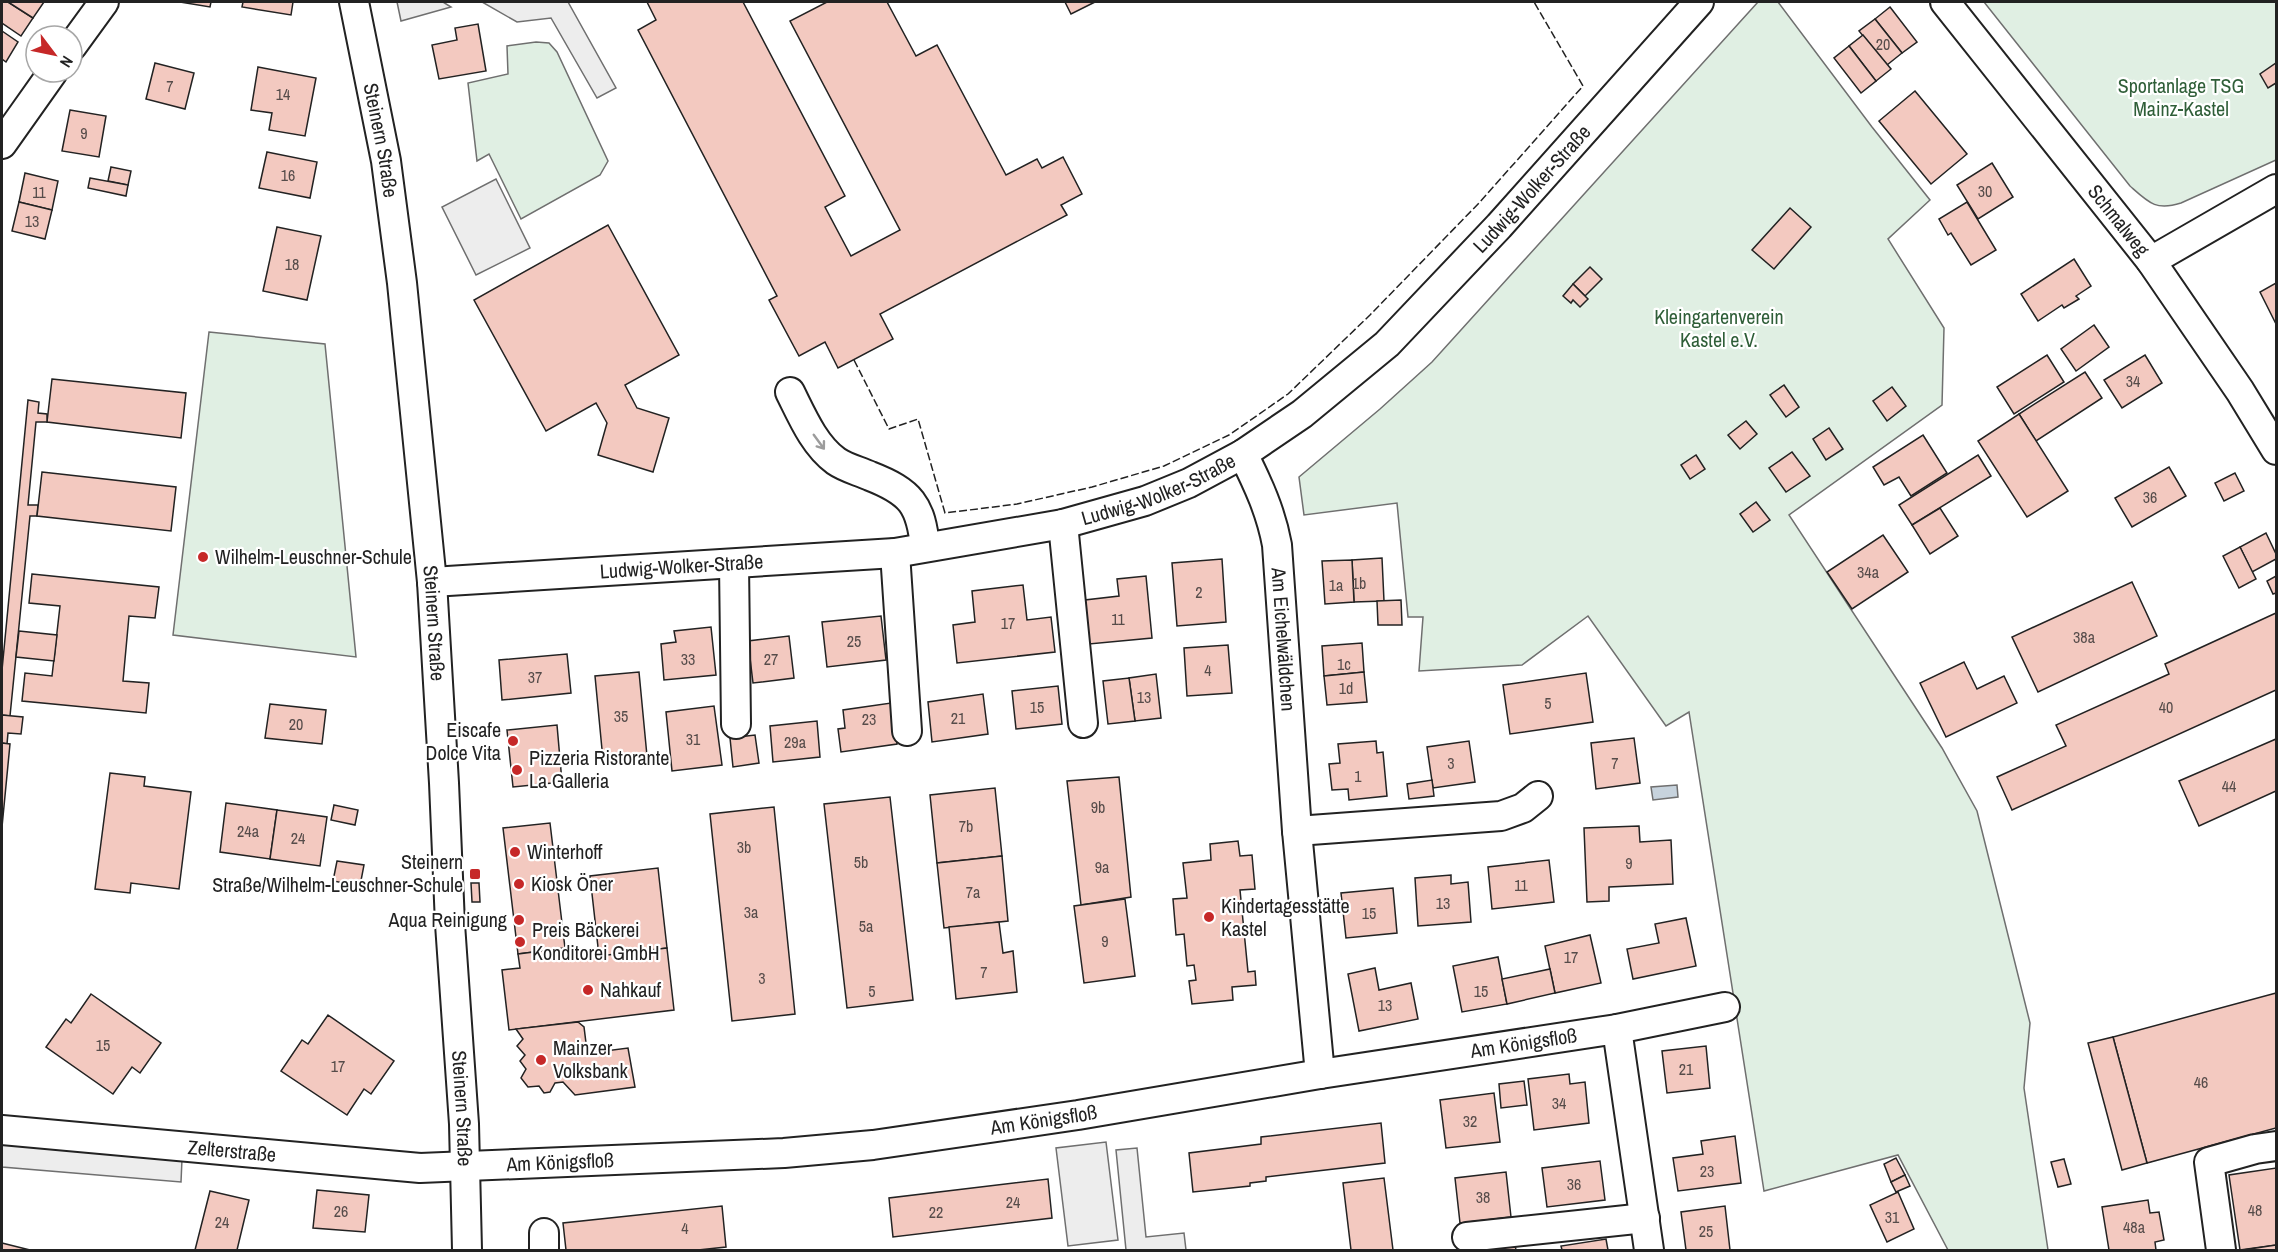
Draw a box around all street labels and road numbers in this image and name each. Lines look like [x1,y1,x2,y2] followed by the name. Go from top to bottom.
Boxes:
[358,81,405,199] street label: Steinern Straße
[1467,119,1596,258] street label: Ludwig-Wolker-Straße
[2082,178,2156,262] street label: Schmalweg
[1078,447,1240,531] street label: Ludwig-Wolker-Straße
[599,547,764,584] street label: Ludwig-Wolker-Straße
[417,564,452,682] street label: Steinern Straße
[1266,565,1303,712] street label: Am Eichelwäldchen
[1467,1021,1579,1064] street label: Am Königsfloß
[446,1050,479,1167] street label: Steinern Straße
[988,1098,1099,1141] street label: Am Königsfloß
[187,1133,277,1168] street label: Zelterstraße
[505,1146,614,1177] street label: Am Königsfloß

